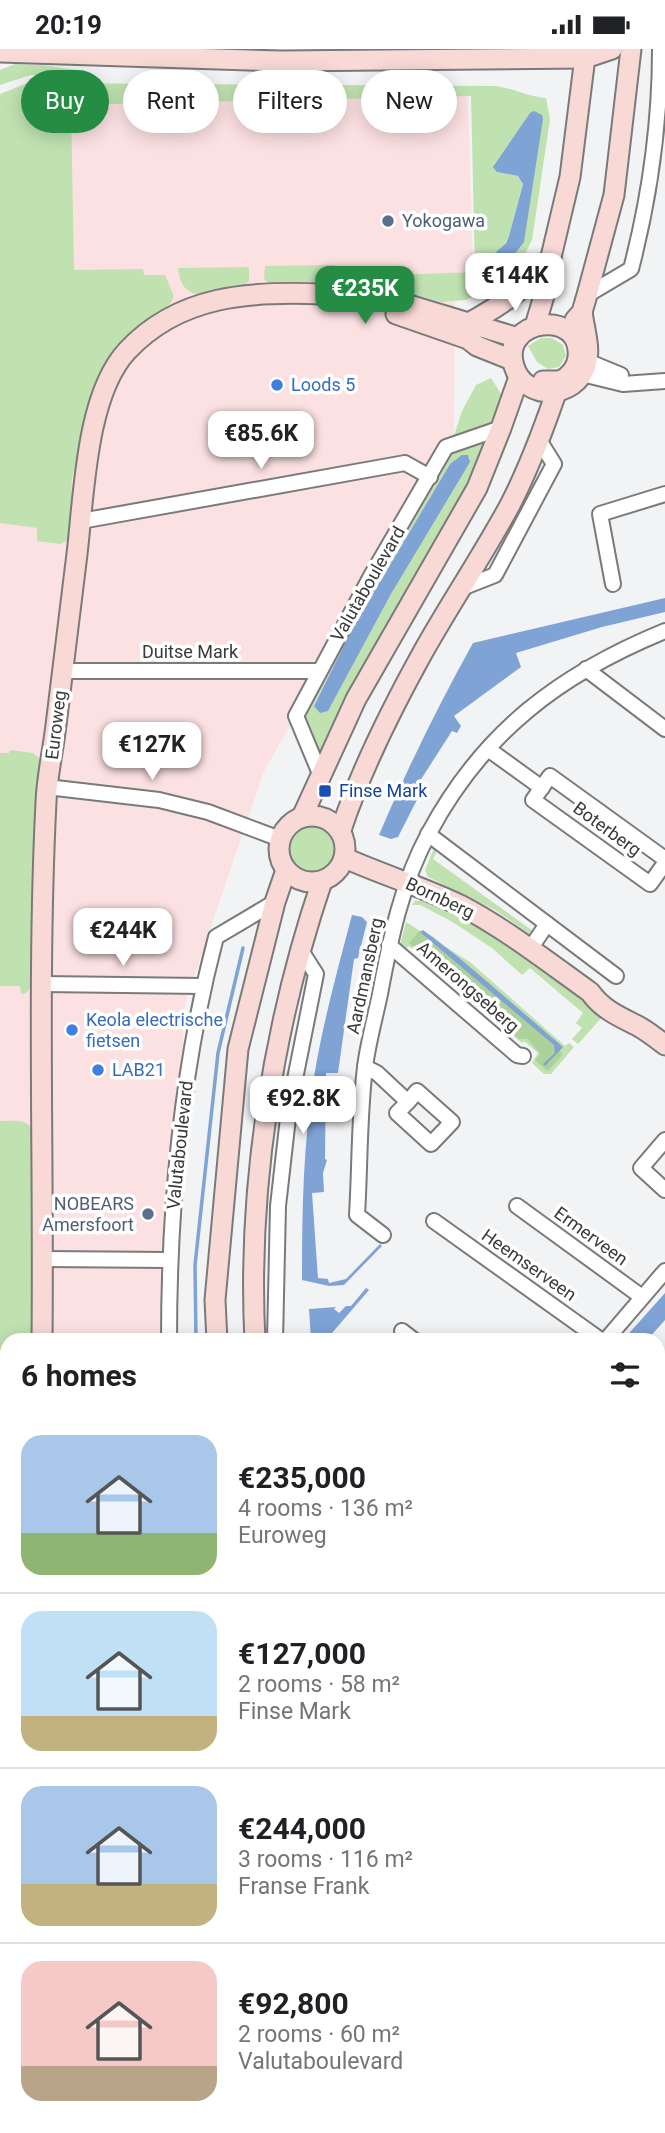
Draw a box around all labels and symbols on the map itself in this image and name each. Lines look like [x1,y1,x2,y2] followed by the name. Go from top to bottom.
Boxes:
[402,210,485,231] place label: Yokogawa
[380,213,396,229] marker: Yokogawa
[466,253,564,313] pin: €144K
[316,267,414,326] pin: €235K
[291,374,355,395] place label: Loods 5
[269,377,285,393] marker: Loods 5
[204,411,318,471] pin: €85.6K
[326,522,409,645] street label: Valutaboulevard
[142,641,239,662] street label: Duitse Mark
[41,689,70,761] street label: Euroweg
[103,723,201,782] pin: €127K
[339,780,428,801] place label: Finse Mark
[317,783,333,799] marker: Finse Mark
[569,797,645,860] street label: Boterberg
[403,873,478,923] street label: Bornberg
[74,909,172,968] pin: €244K
[342,916,387,1036] street label: Aardmansberg
[413,937,523,1036] street label: Amerongseberg
[86,1009,223,1051] place label: Keola electrische fietsen
[64,1022,80,1038] marker: Keola electrische fietsen
[112,1059,165,1080] place label: LAB21
[90,1062,106,1078] marker: LAB21
[246,1077,360,1136] pin: €92.8K
[162,1080,197,1210] street label: Valutaboulevard
[42,1193,134,1235] place label: NOBEARS Amersfoort
[551,1202,632,1269] street label: Ermerveen
[140,1206,156,1222] marker: NOBEARS Amersfoort
[478,1224,581,1305] street label: Heemserveen

